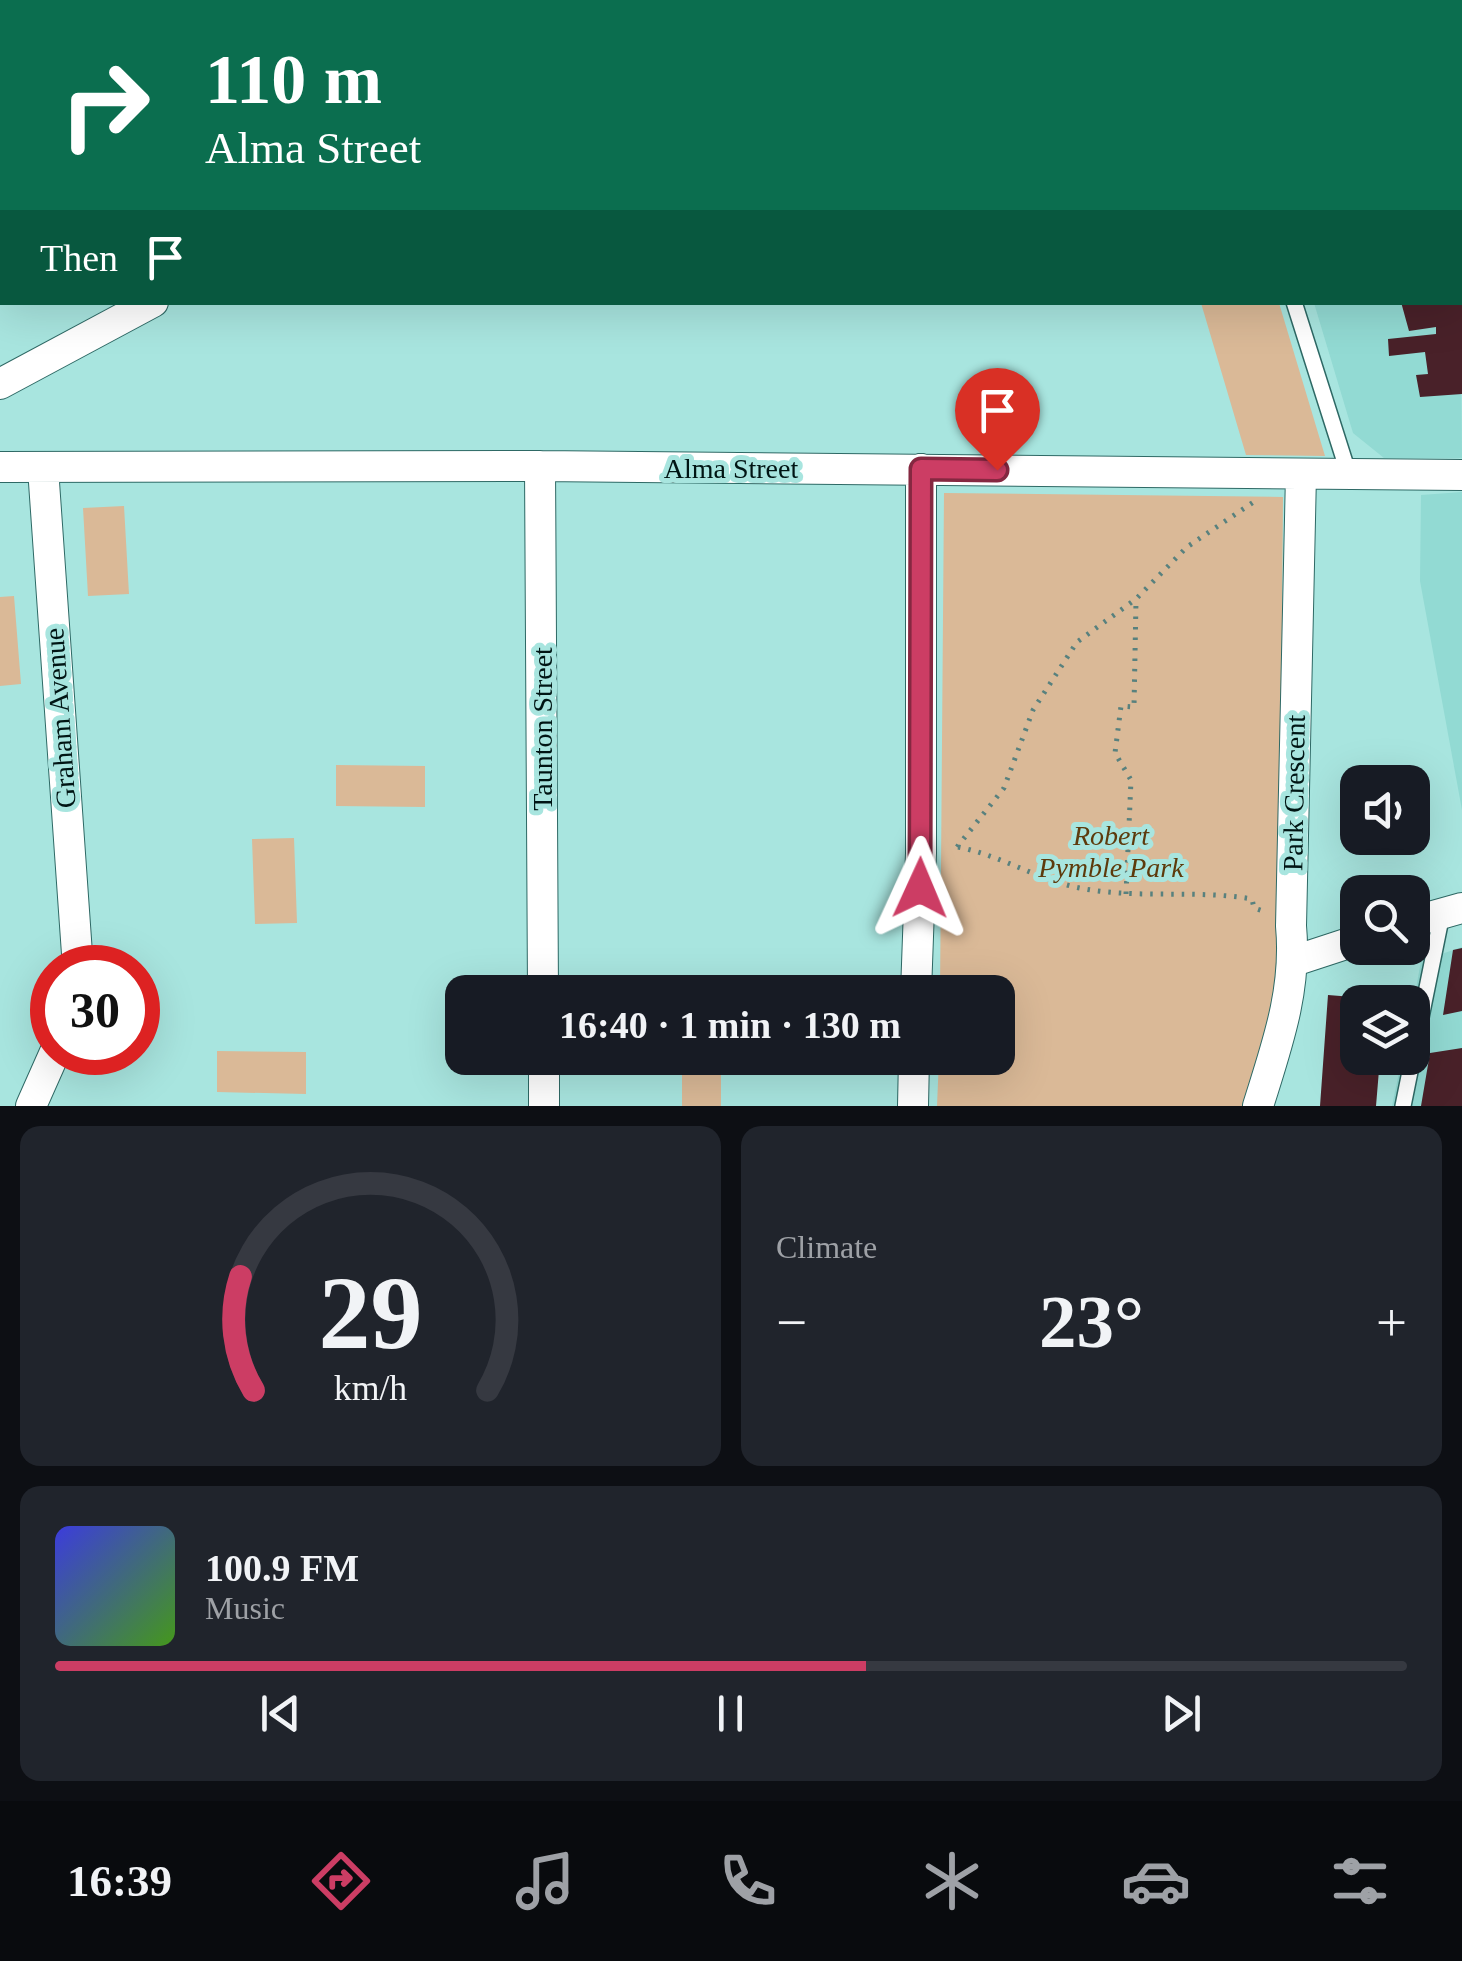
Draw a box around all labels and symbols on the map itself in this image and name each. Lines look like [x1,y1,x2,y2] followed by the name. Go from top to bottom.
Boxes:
[955,368,1040,471] pin
[664,453,798,484] street label: Alma Street
[38,627,82,809] street label: Graham Avenue
[527,647,558,811] street label: Taunton Street
[1277,714,1311,871] street label: Park Crescent
[1037,820,1184,883] park label: Robert Pymble Park
[868,836,972,940] position arrow
[30,945,160,1075] speed limit sign: 30

